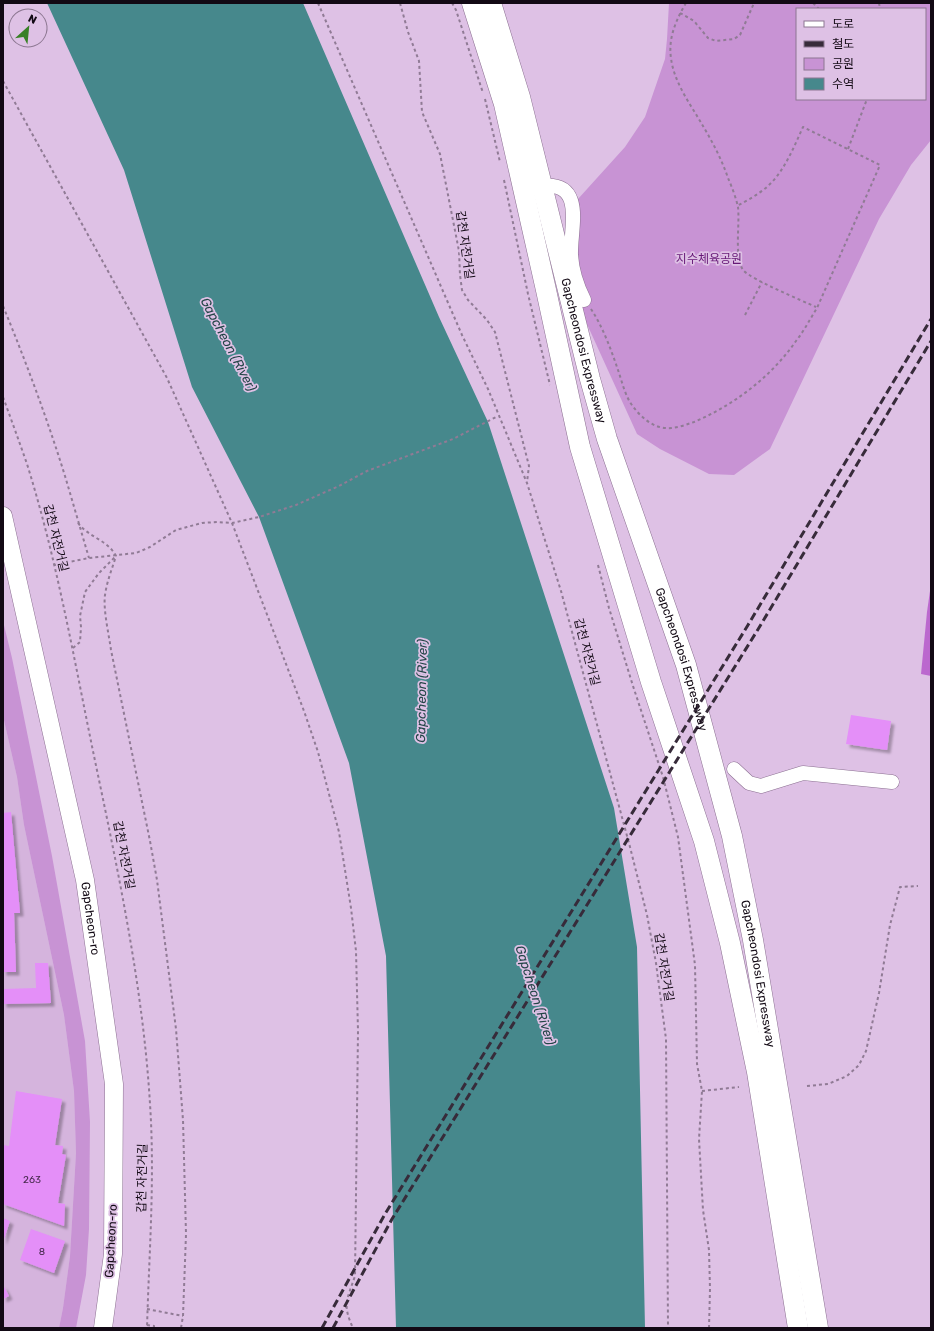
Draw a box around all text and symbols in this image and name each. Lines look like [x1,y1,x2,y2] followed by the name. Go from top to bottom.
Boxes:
[8,8,48,48] north arrow
[796,8,926,100] legend
[26,12,39,27] text: N
[832,17,854,31] text: 도로
[832,37,854,51] text: 철도
[832,57,854,71] text: 공원
[832,77,854,91] text: 수역
[453,210,477,280] street label: 갑천 자전거길
[676,252,742,266] park label: 지수체육공원
[558,277,609,425] street label: Gapcheondosi Expressway
[198,295,260,394] water label: Gapcheon (River)
[41,503,71,573] street label: 갑천 자전거길
[652,586,711,733] street label: Gapcheondosi Expressway
[571,617,603,687] street label: 갑천 자전거길
[413,638,430,743] water label: Gapcheon (River)
[111,820,137,890] street label: 갑천 자전거길
[78,881,103,956] street label: Gapcheon-ro
[738,899,778,1049] street label: Gapcheondosi Expressway
[652,932,676,1002] street label: 갑천 자전거길
[512,943,559,1048] water label: Gapcheon (River)
[134,1143,150,1213] street label: 갑천 자전거길
[23,1174,41,1186] house number: 263
[102,1204,120,1278] street label: Gapcheon-ro
[39,1246,45,1258] house number: 8

